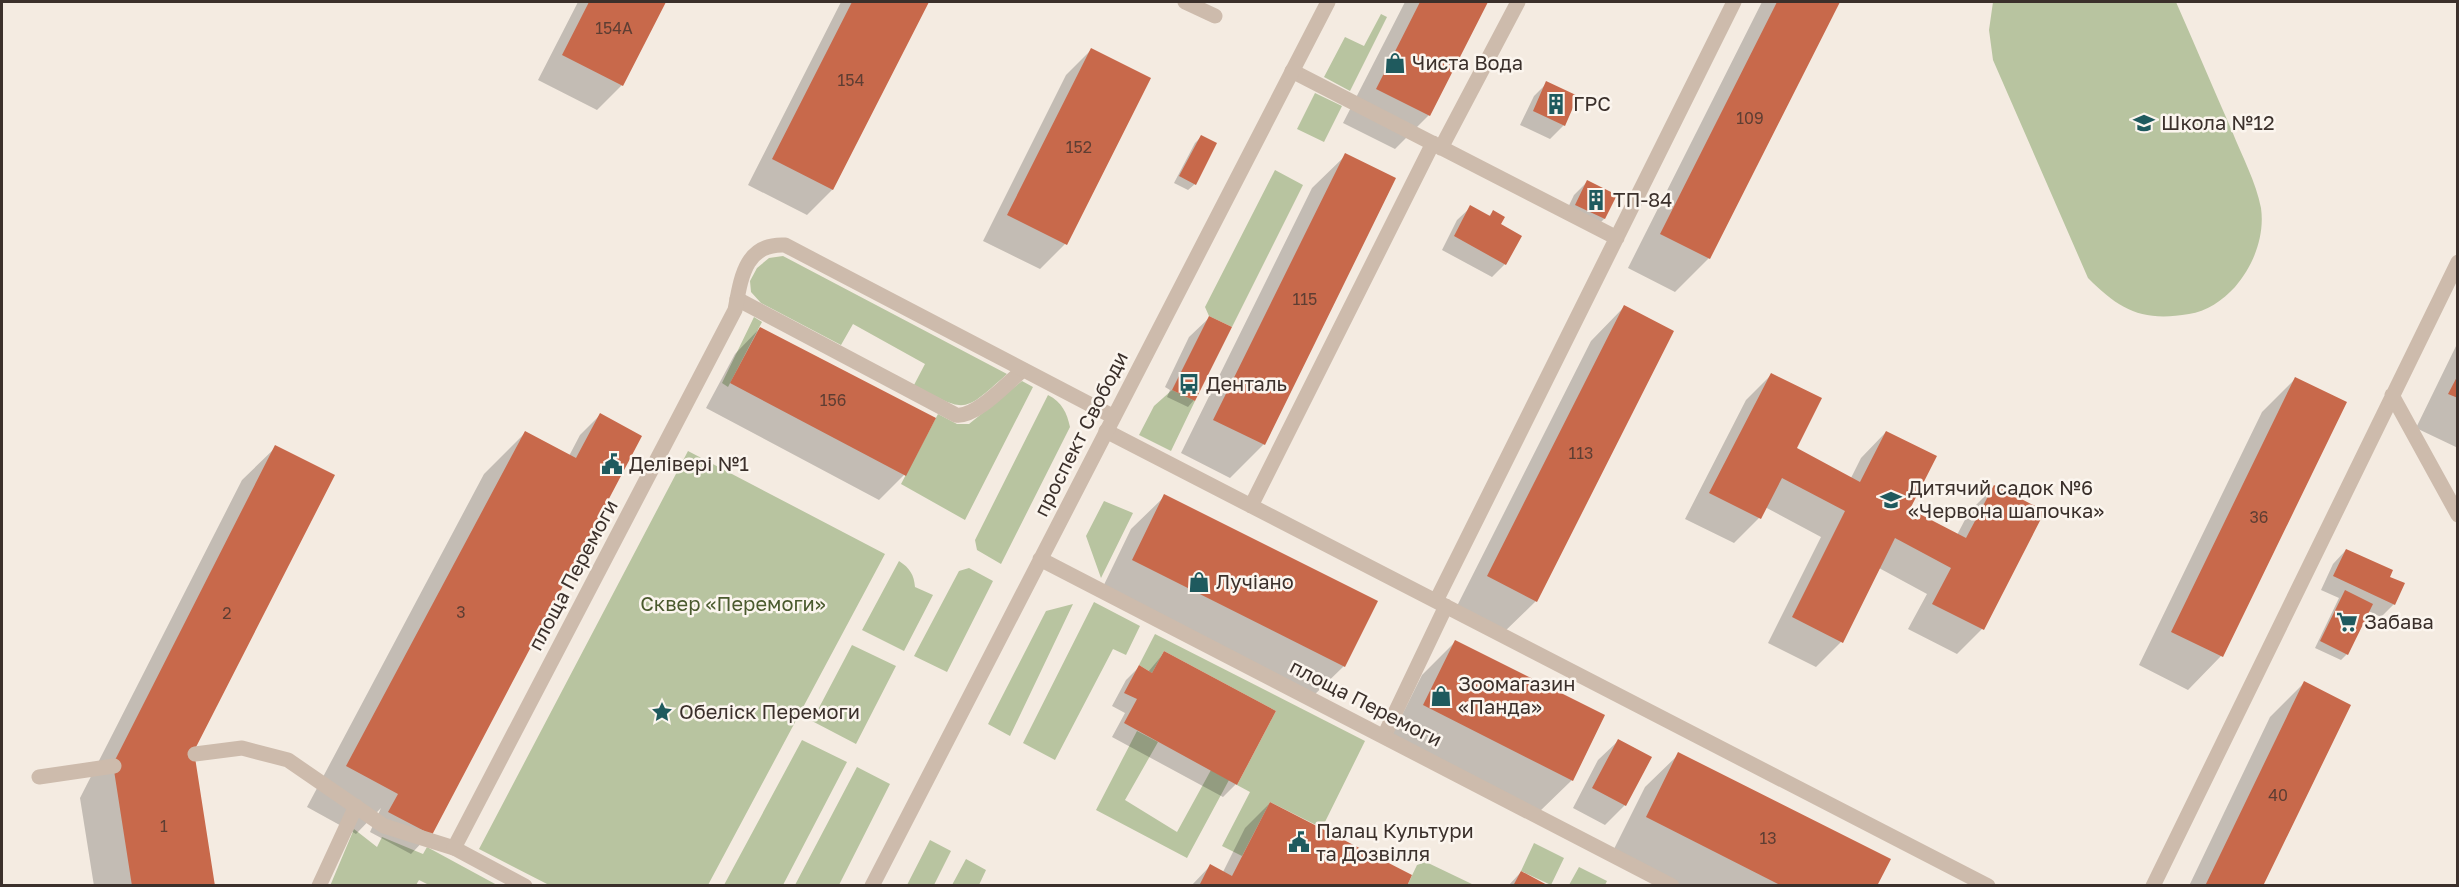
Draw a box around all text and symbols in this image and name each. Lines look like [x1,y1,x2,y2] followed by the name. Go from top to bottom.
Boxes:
[595,18,633,38] house number: 154А
[1412,50,1523,74] place label: Чиста Вода
[1383,51,1407,75] shop icon: Чиста Вода
[838,70,864,90] house number: 154
[1573,91,1611,115] place label: ГРС
[1544,92,1568,116] building icon: ГРС
[1736,108,1764,128] house number: 109
[2161,110,2275,134] place label: Школа №12
[2132,111,2156,135] school or university icon: Школа №12
[1066,137,1092,157] house number: 152
[1613,187,1672,211] place label: ТП-84
[1584,188,1608,212] building icon: ТП-84
[1293,289,1317,309] house number: 115
[1028,347,1132,520] street label: проспект Свободи
[1206,371,1287,395] place label: Денталь
[1177,372,1201,396] bus stop icon: Денталь
[820,390,846,410] house number: 156
[1569,443,1593,463] house number: 113
[629,451,749,475] place label: Делівері №1
[600,452,624,476] public building icon: Делівері №1
[1908,475,2104,522] place label: Дитячий садок №6 «Червона шапочка»
[1879,488,1903,512] school or university icon: Дитячий садок №6 «Червона шапочка»
[522,495,622,654] street label: площа Перемоги
[2249,507,2269,527] house number: 36
[1216,569,1294,593] place label: Лучіано
[1187,570,1211,594] shop icon: Лучіано
[640,591,826,615] park label: Сквер «Перемоги»
[456,602,466,622] house number: 3
[222,603,232,623] house number: 2
[2364,609,2434,633] place label: Забава
[2335,610,2359,634] supermarket icon: Забава
[1286,653,1446,751] street label: площа Перемоги
[1458,671,1576,718] place label: Зоомагазин «Панда»
[1429,684,1453,708] shop icon: Зоомагазин «Панда»
[679,699,860,723] place label: Обеліск Перемоги
[650,700,674,724] place icon: Обеліск Перемоги
[2268,785,2288,805] house number: 40
[160,816,168,836] house number: 1
[1316,818,1474,865] place label: Палац Культури та Дозвілля
[1759,828,1777,848] house number: 13
[1287,830,1311,854] public building icon: Палац Культури та Дозвілля

